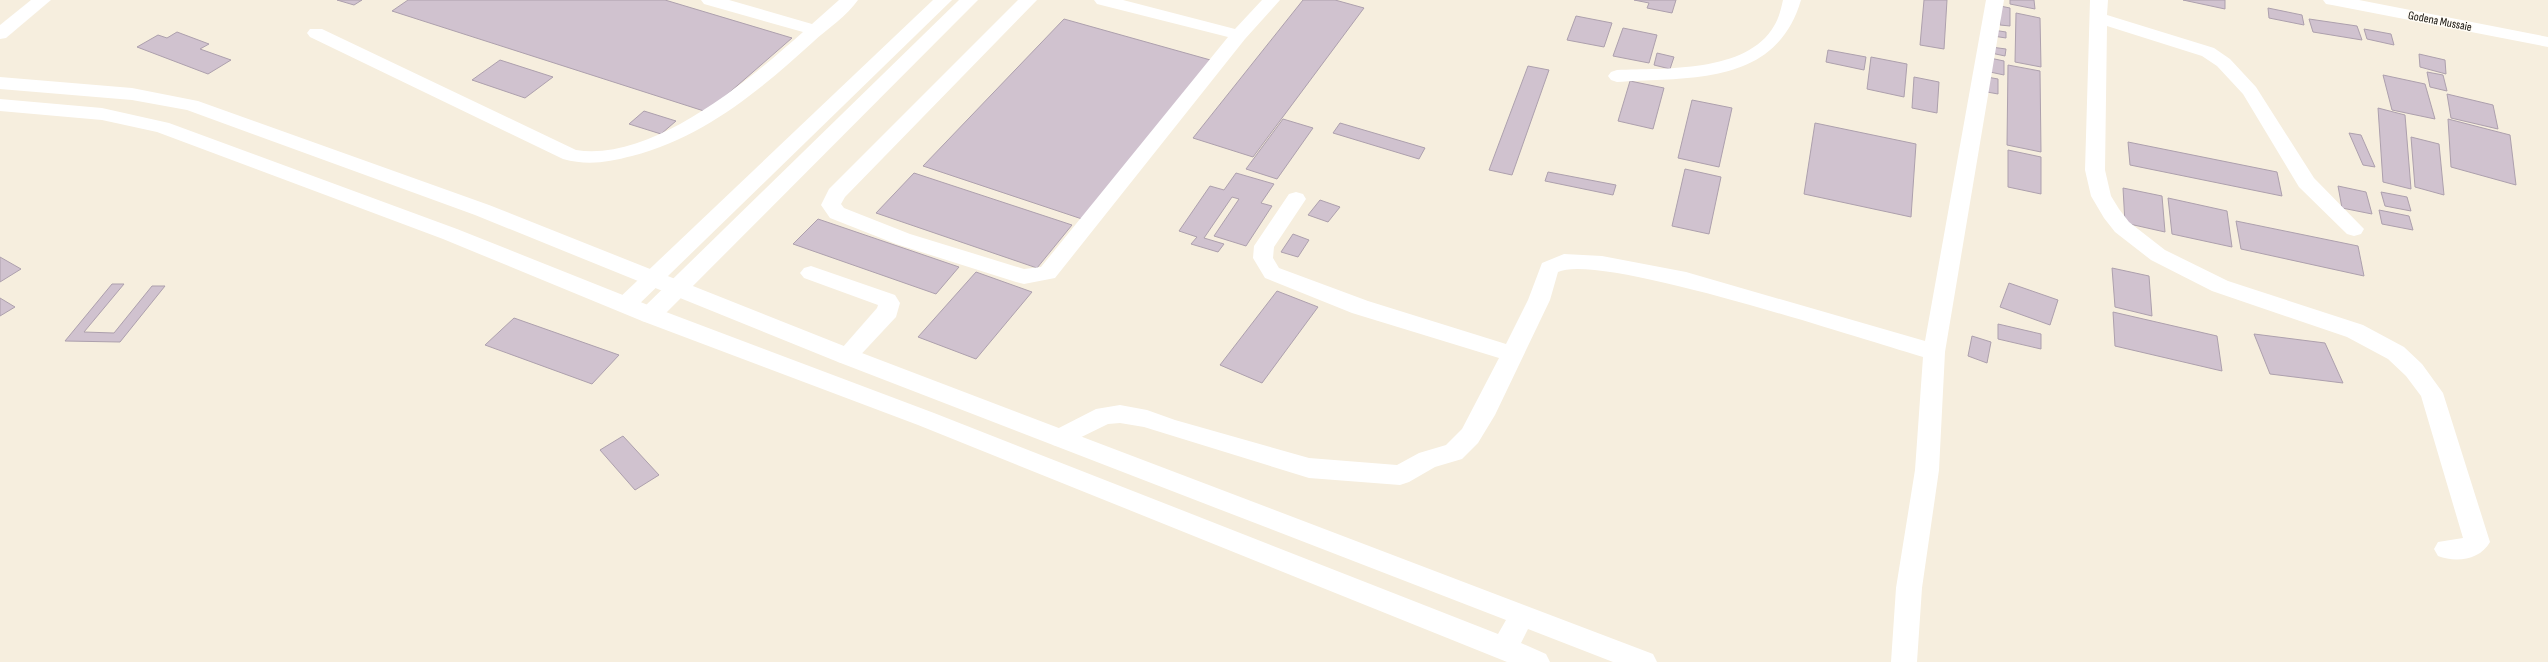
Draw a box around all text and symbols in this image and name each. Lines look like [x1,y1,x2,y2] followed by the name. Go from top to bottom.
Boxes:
[2407,8,2473,35] street label: Godena Mussaie

